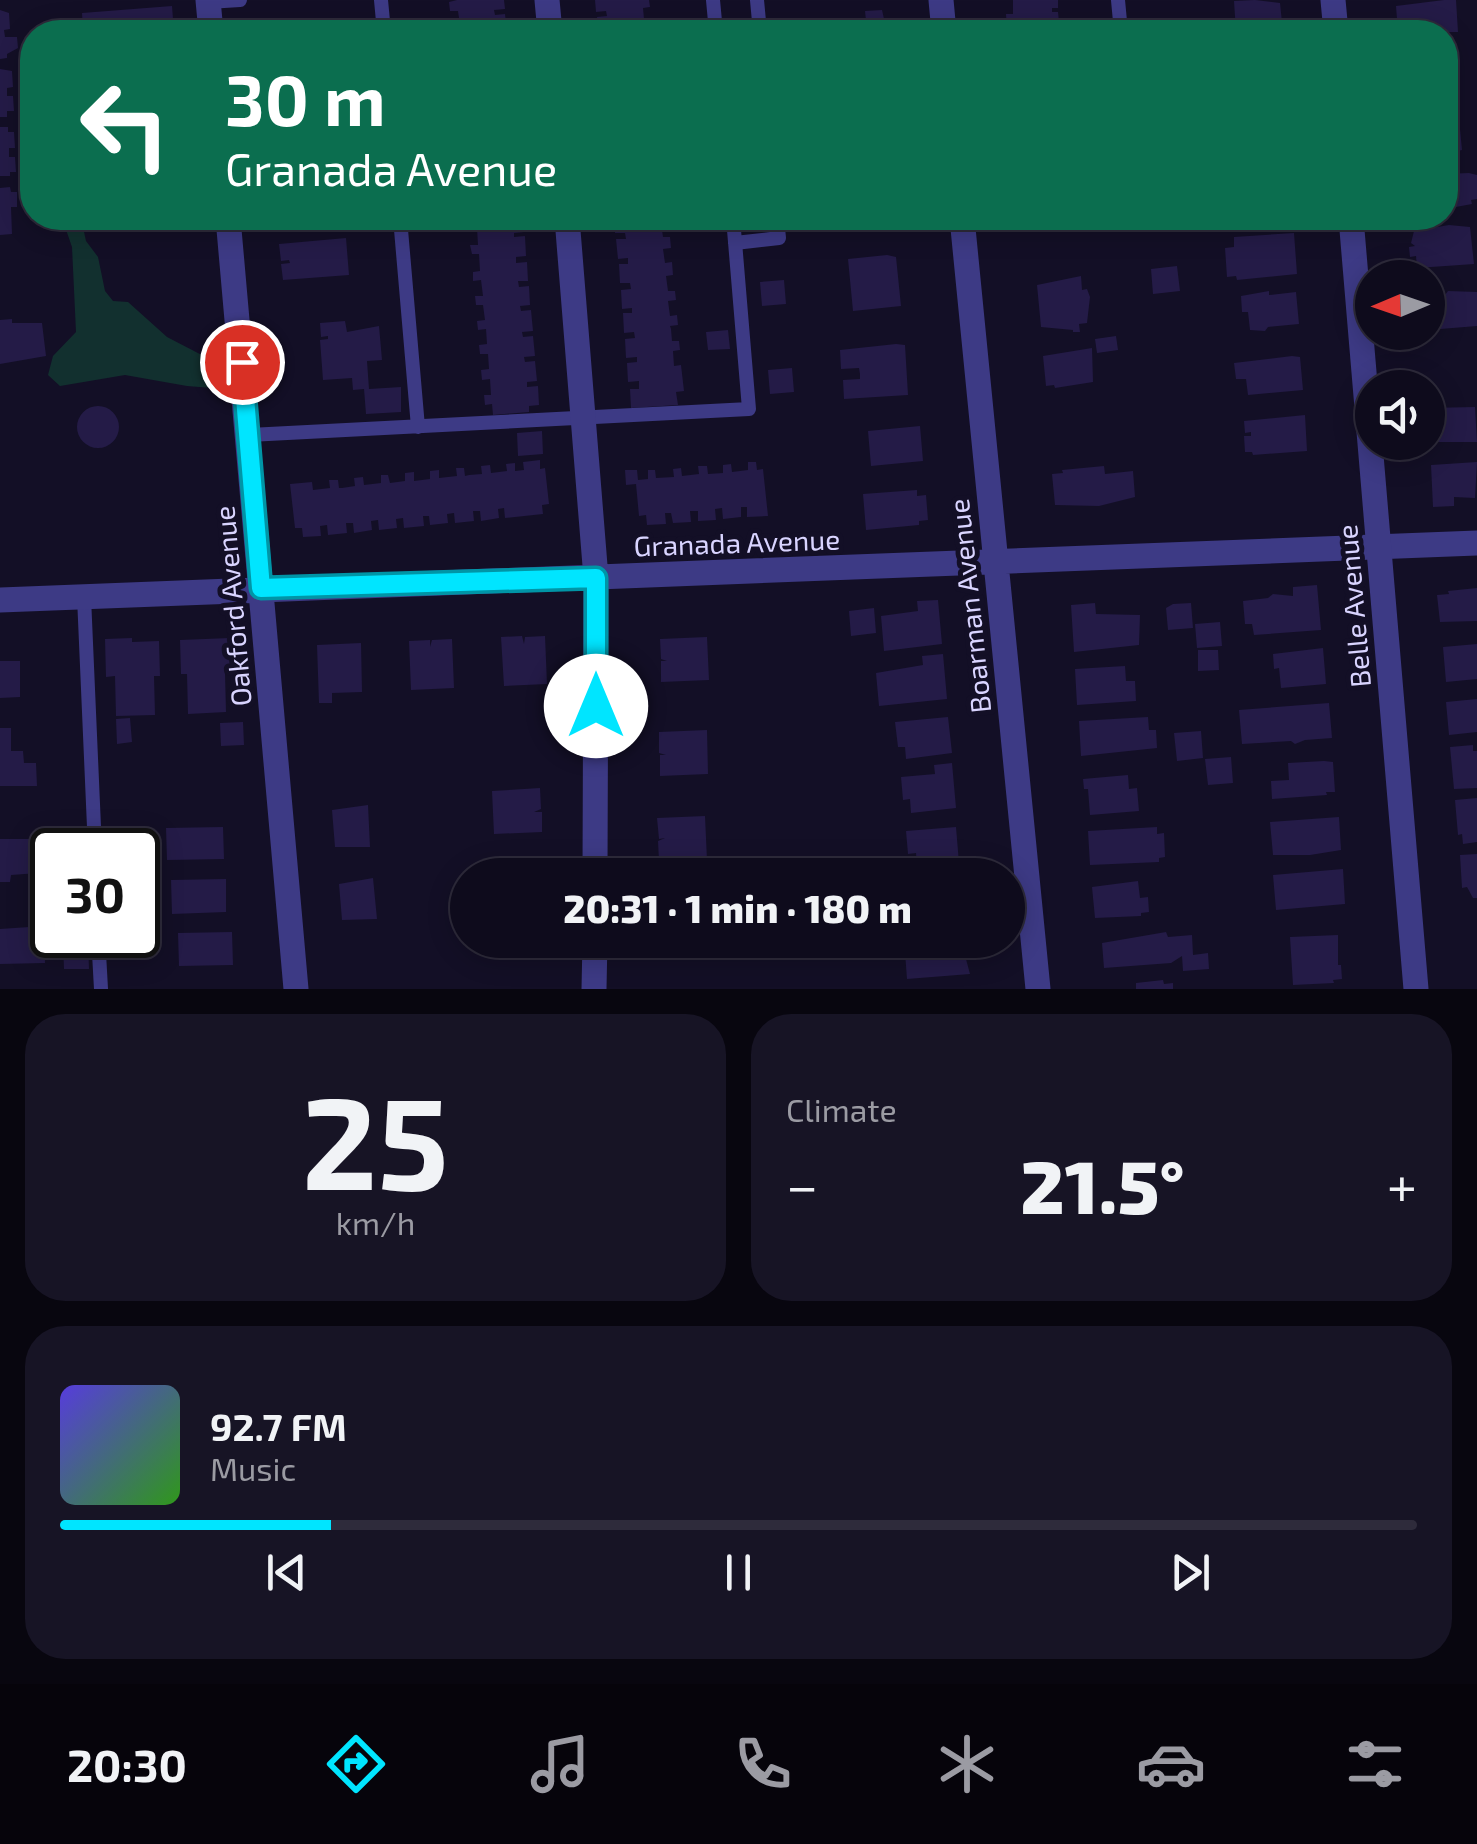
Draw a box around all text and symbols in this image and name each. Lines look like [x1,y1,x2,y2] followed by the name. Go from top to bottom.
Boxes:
[225,56,386,140] text: 30 m
[60,60,190,190] icon: left
[225,141,557,195] text: Granada Avenue
[1355,260,1445,350] north arrow
[1355,260,1445,460] map controls
[200,320,285,405] pin
[215,335,270,390] icon: arrive
[1355,370,1445,460] button: sound
[941,497,997,715] street label: Boarman Avenue
[206,504,258,708] street label: Oakford Avenue
[633,521,841,563] street label: Granada Avenue
[1329,523,1377,689] street label: Belle Avenue
[544,654,648,758] position arrow
[30,828,160,958] speed limit sign: 30
[563,885,912,931] text: 20:31 · 1 min · 180 m
[302,1060,449,1216] text: 25
[786,1090,897,1128] text: Climate
[1020,1139,1185,1229] text: 21.5°
[786,1151,818,1217] text: −
[1387,1151,1417,1217] text: +
[336,1203,415,1241] text: km/h
[210,1403,347,1449] text: 92.7 FM
[210,1449,296,1487] text: Music
[259,1545,314,1600] icon: previous
[711,1545,766,1600] icon: pause
[1163,1545,1218,1600] icon: next
[321,1729,391,1799] icon: directions
[525,1729,595,1799] icon: music
[728,1729,798,1799] icon: phone
[932,1729,1002,1799] icon: climate
[1136,1729,1206,1799] icon: car
[1340,1729,1410,1799] icon: filters
[67,1737,187,1791] text: 20:30

